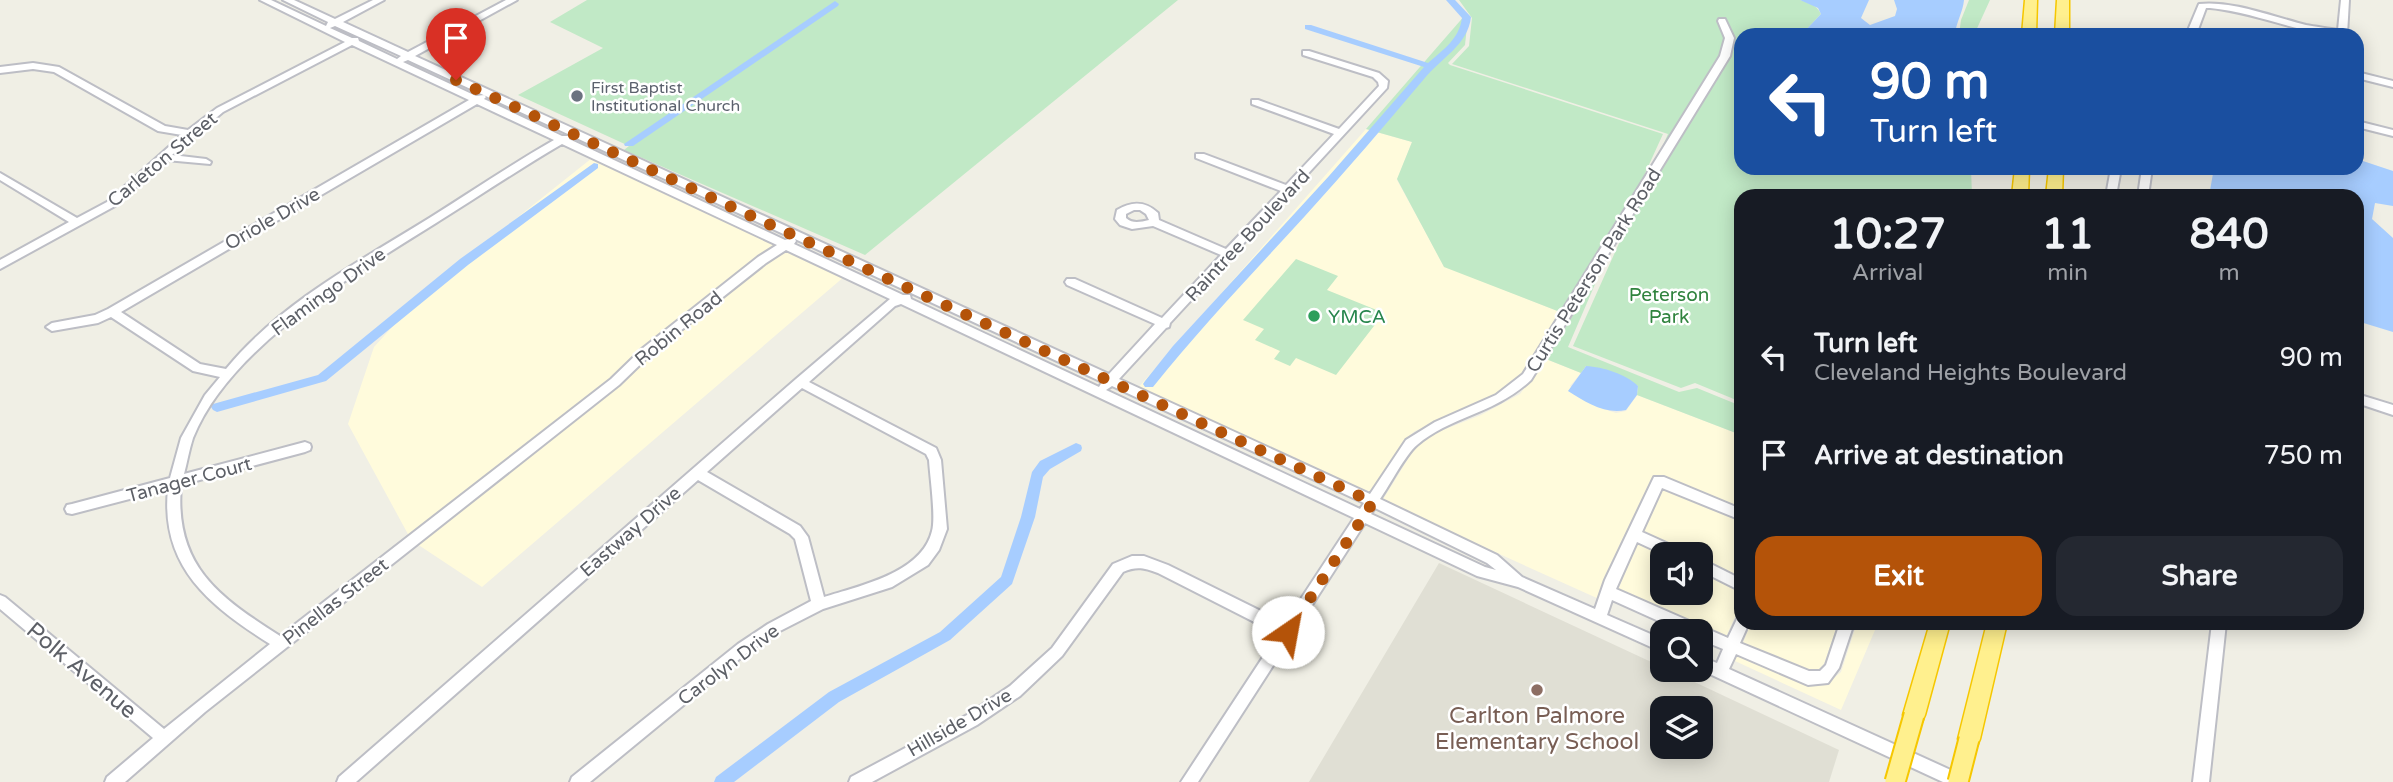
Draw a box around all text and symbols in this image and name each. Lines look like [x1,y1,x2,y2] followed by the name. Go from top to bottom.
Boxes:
[426,8,486,80] pin
[437,19,475,57] icon: arrive
[1870,53,1989,112] text: 90 m
[1755,56,1846,147] icon: left
[591,78,740,116] place label: First Baptist Institutional Church
[569,88,585,104] marker: First Baptist Institutional Church
[103,108,222,212] street label: Carleton Street
[1870,113,1997,151] text: Turn left
[1522,164,1666,377] street label: Curtis Peterson Park Road
[1181,165,1314,306] street label: Raintree Boulevard
[221,183,324,255] street label: Oriole Drive
[1829,209,1946,260] text: 10:27
[2041,209,2094,260] text: 11
[2189,209,2269,260] text: 840
[267,243,390,341] street label: Flamingo Drive
[1852,259,1923,287] text: Arrival
[2047,259,2088,287] text: min
[2218,259,2240,287] text: m
[1629,284,1709,328] park label: Peterson Park
[630,287,727,371] street label: Robin Road
[1328,306,1386,328] place label: YMCA
[1306,308,1322,324] marker: YMCA
[1814,328,1917,359] text: Turn left
[1755,338,1793,376] icon: left
[2280,342,2343,373] text: 90 m
[1814,359,2127,387] text: Cleveland Heights Boulevard
[1755,436,1793,474] icon: arrive
[1814,440,2064,471] text: Arrive at destination
[2263,440,2343,471] text: 750 m
[124,453,254,507] street label: Tanager Court
[576,482,686,581] street label: Eastway Drive
[1755,536,2042,616] button: Exit
[2056,536,2343,616] button: Share
[1650,542,1713,759] map controls
[1650,542,1713,605] button: sound
[278,554,393,650] street label: Pinellas Street
[1251,595,1325,669] position arrow
[20,616,142,725] street label: Polk Avenue
[1650,619,1713,682] button: search
[674,620,783,710] street label: Carolyn Drive
[1529,682,1545,698] marker: Carlton Palmore Elementary School
[903,684,1016,762] street label: Hillside Drive
[1650,696,1713,759] button: layers
[1435,702,1639,756] place label: Carlton Palmore Elementary School

